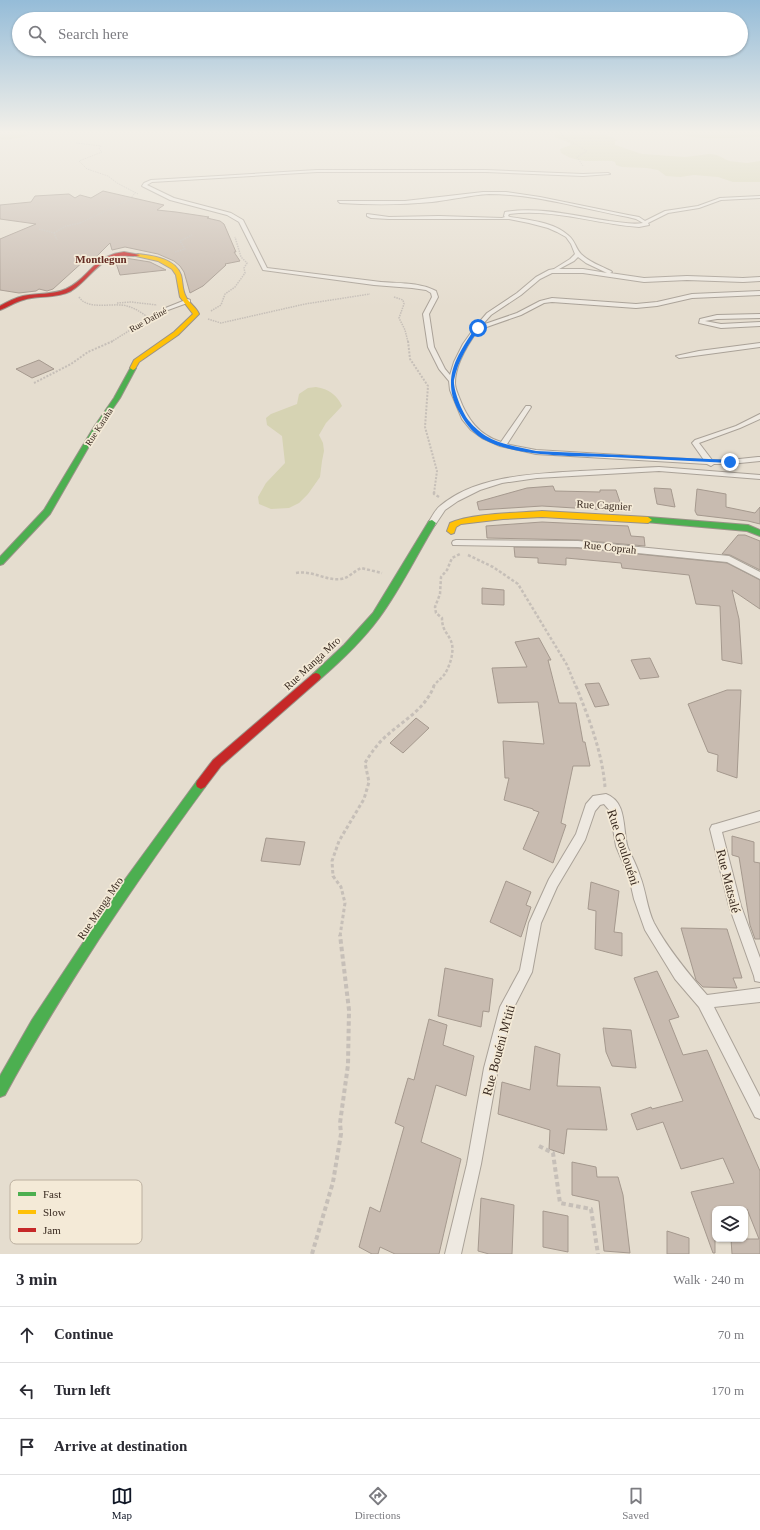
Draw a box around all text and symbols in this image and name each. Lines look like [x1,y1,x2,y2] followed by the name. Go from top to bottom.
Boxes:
[12,12,748,56] search box
[26,23,48,45] icon: search
[58,26,128,42] text: Search here
[75,253,127,265] district label: Montlegun
[128,306,168,334] street label: Rue Dafiné
[469,319,487,337] route start
[83,406,115,448] street label: Rue Karaha
[721,453,739,471] route end
[576,498,632,512] street label: Rue Cagnier
[583,538,637,556] street label: Rue Coprah
[281,633,343,692] street label: Rue Manga Mro
[604,807,643,887] street label: Rue Goulouéni
[713,848,744,915] street label: Rue Matsalé
[75,874,126,941] street label: Rue Manga Mro
[479,1003,518,1097] street label: Rue Bouéni M'titi
[10,1180,142,1244] legend
[43,1188,61,1200] text: Fast
[43,1206,66,1218] text: Slow
[712,1206,748,1242] map controls
[712,1206,748,1242] button: layers
[43,1224,61,1236] text: Jam
[16,1270,57,1289] text: 3 min
[673,1272,744,1287] text: Walk · 240 m
[16,1324,38,1346] icon: ahead
[54,1326,113,1342] text: Continue
[718,1327,744,1342] text: 70 m
[16,1380,38,1402] icon: left
[54,1382,111,1398] text: Turn left
[711,1383,744,1398] text: 170 m
[16,1436,38,1458] icon: arrive
[54,1438,187,1454] text: Arrive at destination
[111,1485,133,1521] tab: Map
[355,1485,400,1521] tab: Directions
[622,1485,649,1521] tab: Saved

